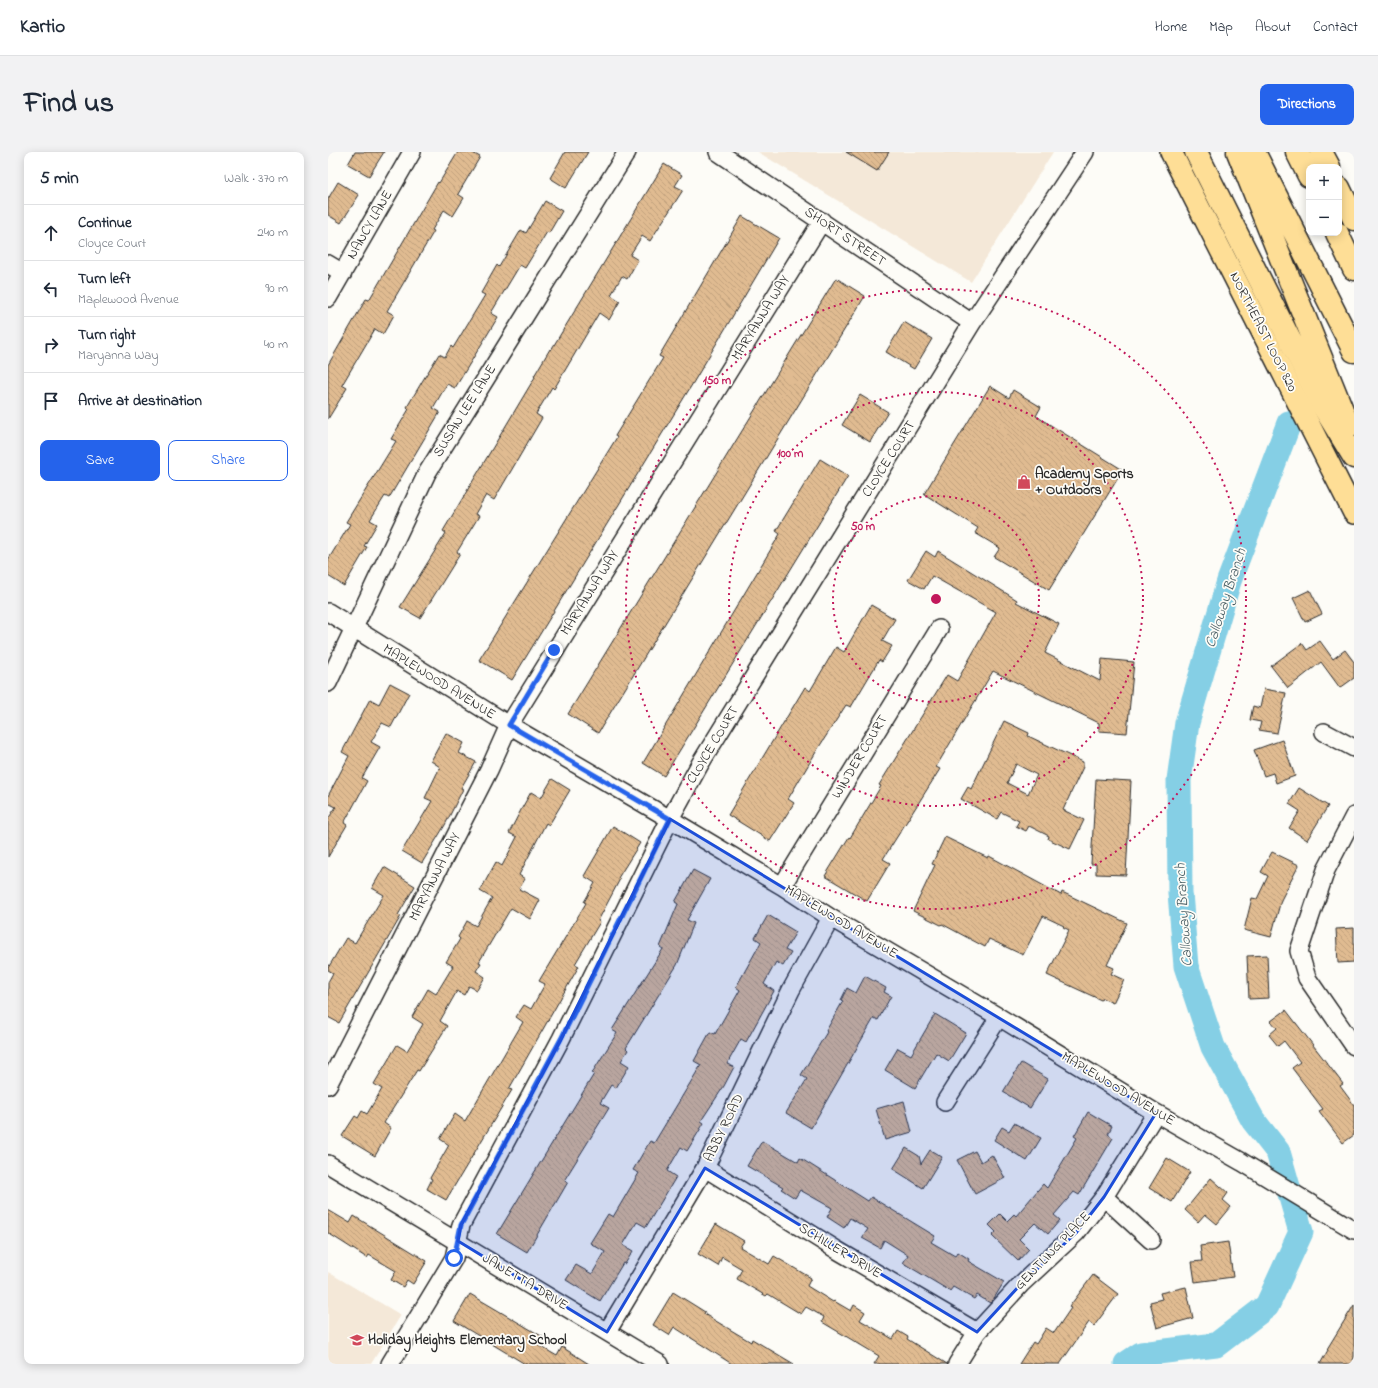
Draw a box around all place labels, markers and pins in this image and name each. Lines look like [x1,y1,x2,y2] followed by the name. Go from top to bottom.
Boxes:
[1035,464,1134,501] place label: Academy Sports + Outdoors
[1016,474,1032,490] shop icon: Academy Sports + Outdoors
[929,592,943,606] centre of rings
[368,1330,567,1353] place label: Holiday Heights Elementary School
[349,1332,365,1348] school or university icon: Holiday Heights Elementary School

